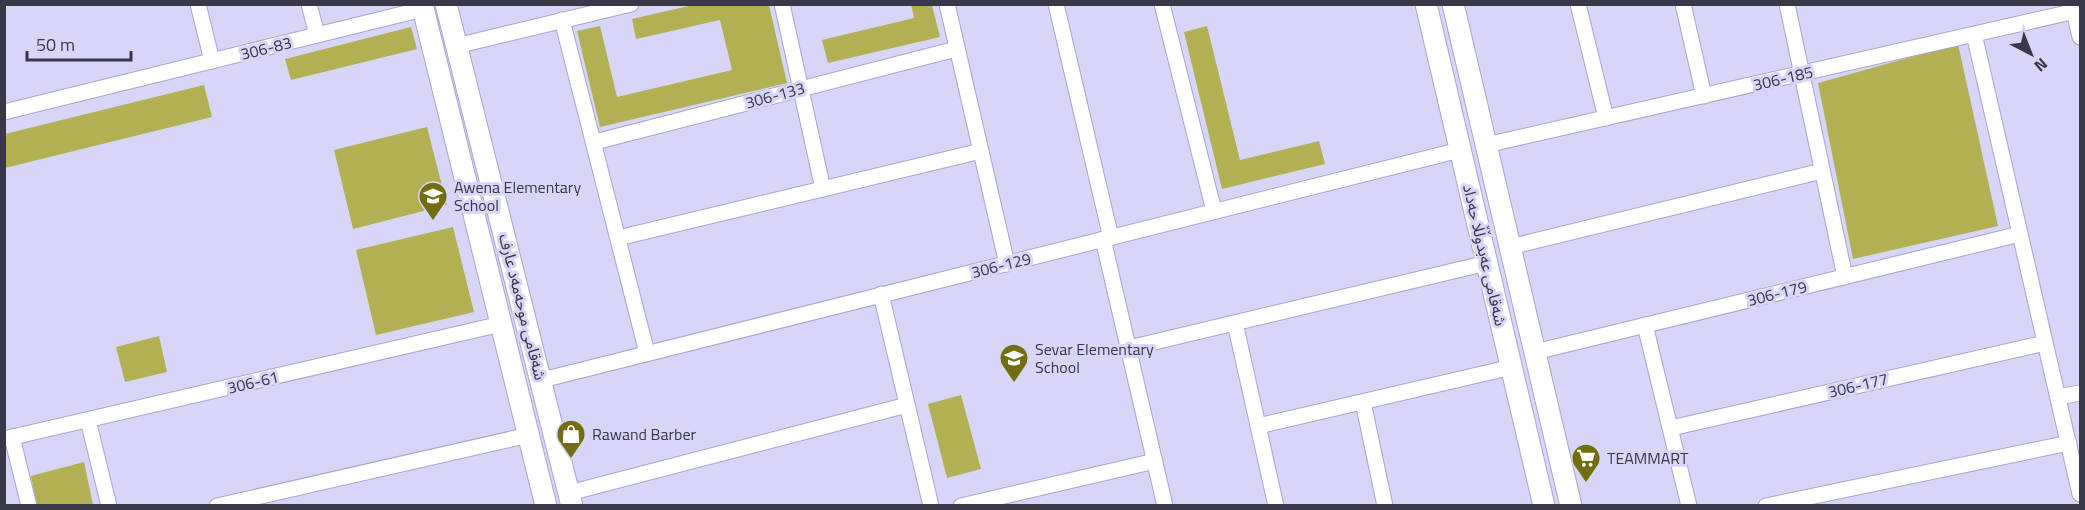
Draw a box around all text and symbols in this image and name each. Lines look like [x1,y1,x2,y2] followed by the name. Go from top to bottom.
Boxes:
[27,24,130,62] scale bar
[2001,24,2061,84] north arrow
[238,30,294,66] street label: 306-83
[36,31,75,58] text: 50 m
[2029,53,2053,78] text: N
[1751,59,1815,97] street label: 306-185
[743,76,807,114] street label: 306-133
[454,175,581,217] place label: Awena Elementary School
[417,180,449,222] school or university icon: Awena Elementary School
[1457,182,1513,328] street label: شەقامی عەبدوڵڵا حەداد
[493,231,553,383] street label: شەقامی موحەمەد عارف
[969,246,1033,284] street label: 306-129
[1745,274,1809,312] street label: 306-179
[1035,337,1154,379] place label: Sevar Elementary School
[998,342,1030,384] school or university icon: Sevar Elementary School
[225,364,281,400] street label: 306-61
[1826,366,1890,404] street label: 306-177
[555,418,587,460] shop icon: Rawand Barber
[592,422,696,446] place label: Rawand Barber
[1570,442,1602,484] supermarket icon: TEAMMART
[1607,446,1689,470] place label: TEAMMART

